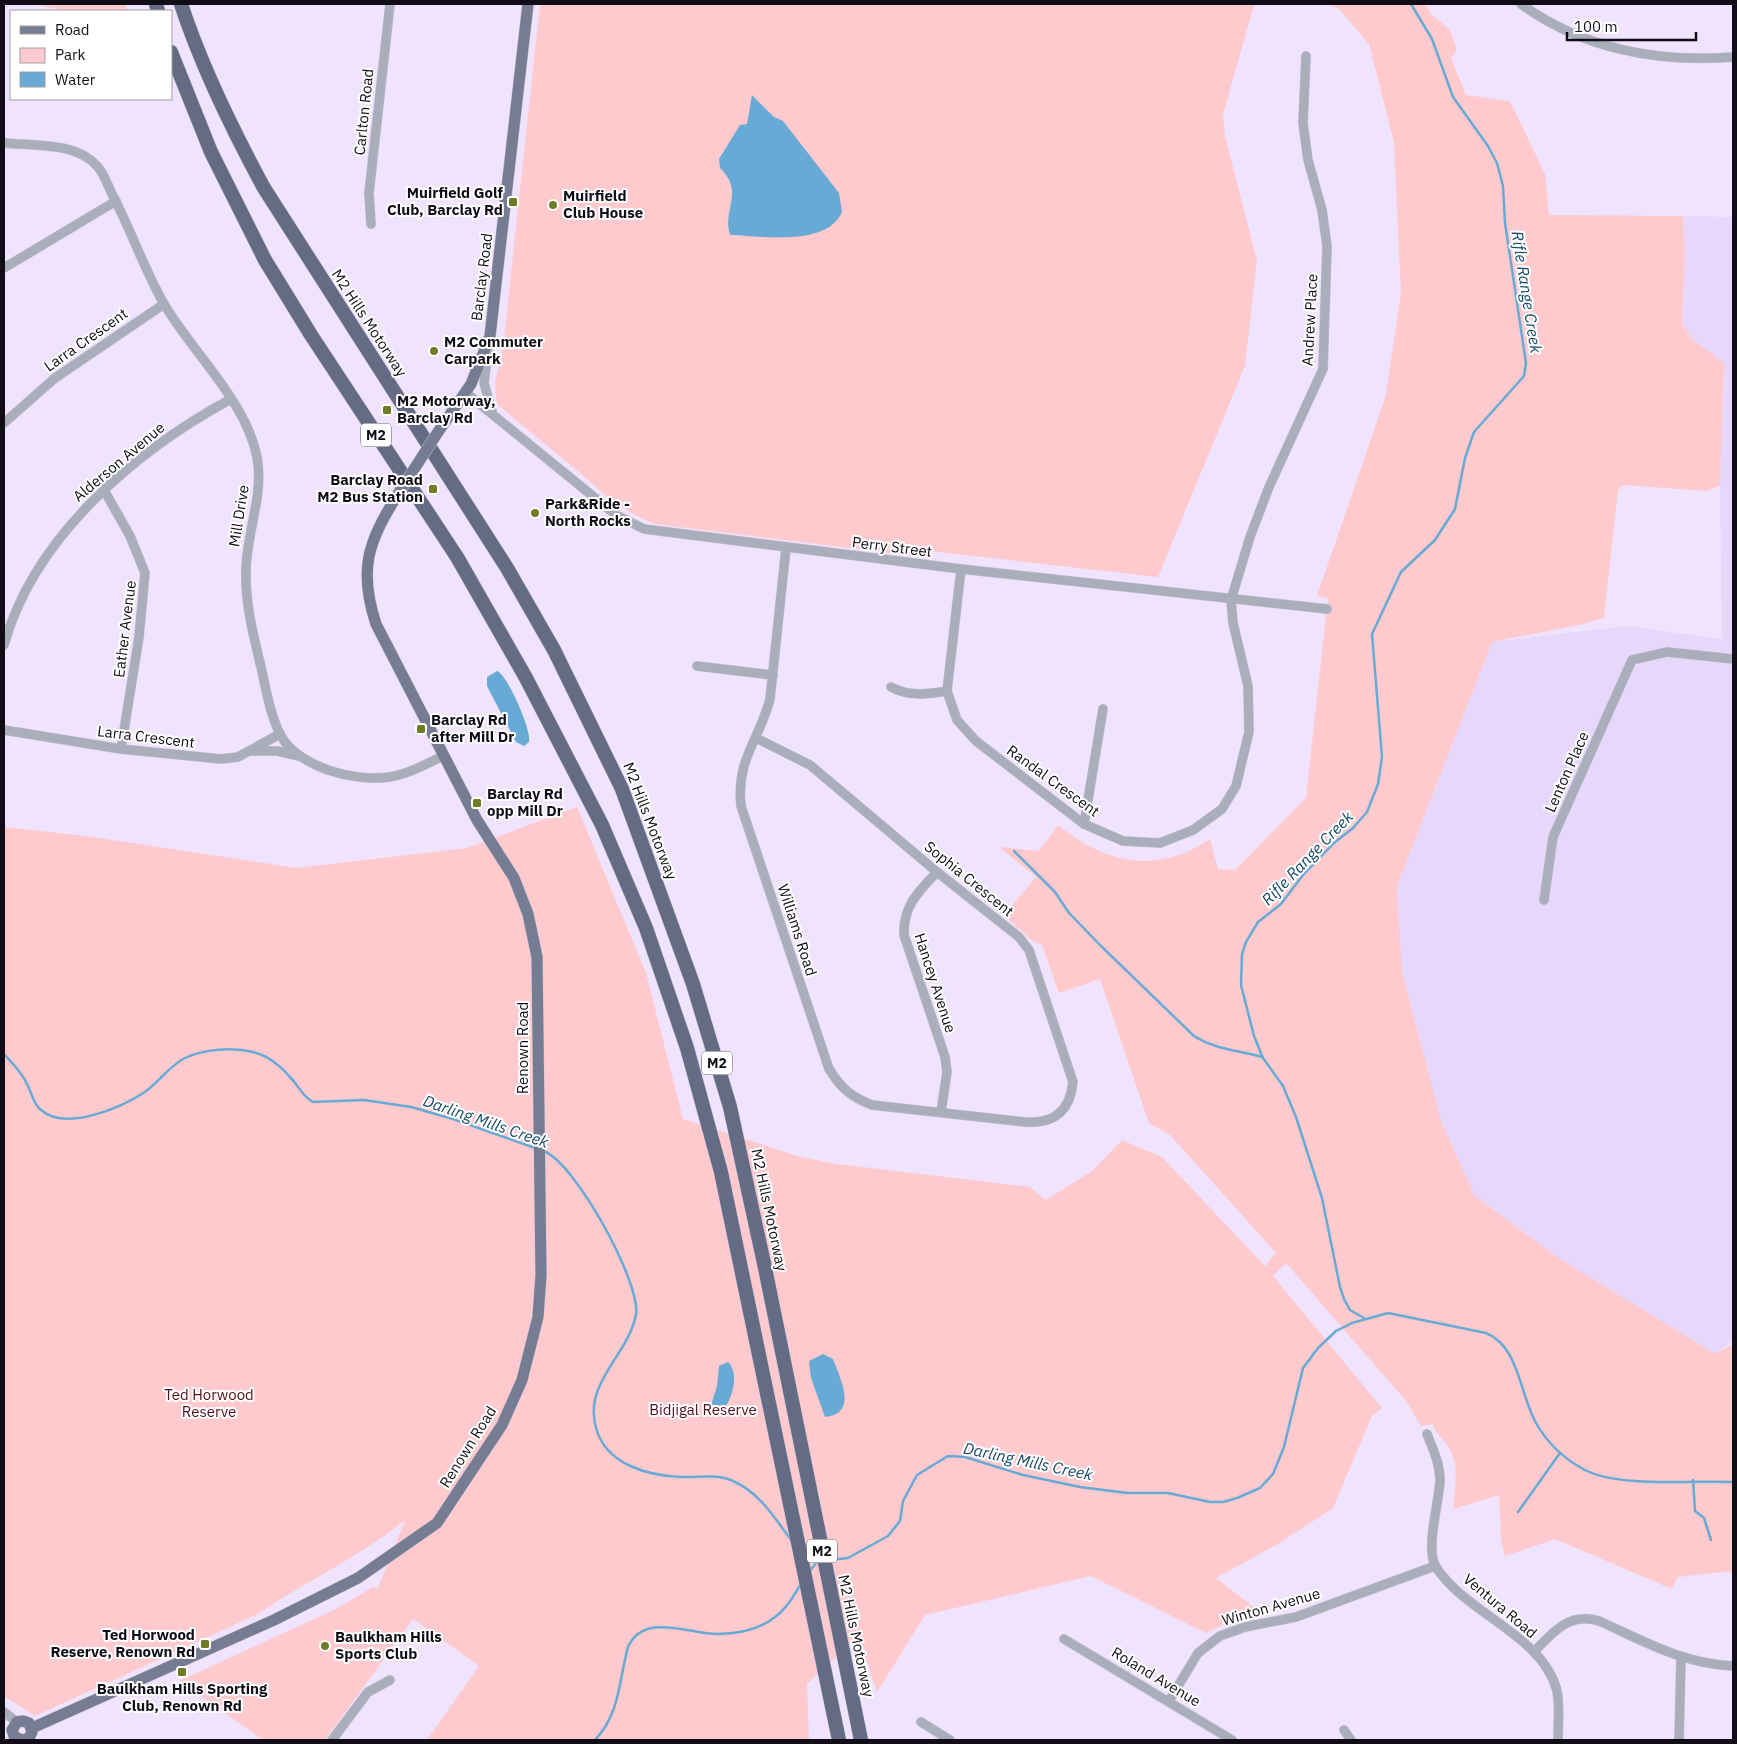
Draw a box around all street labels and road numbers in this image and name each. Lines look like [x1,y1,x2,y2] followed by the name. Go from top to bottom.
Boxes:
[350,68,377,156] street label: Carlton Road
[467,232,496,322] street label: Barclay Road
[328,265,412,381] street label: M2 Hills Motorway
[1298,273,1321,367] street label: Andrew Place
[40,304,131,375] street label: Larra Crescent
[69,418,168,506] street label: Alderson Avenue
[361,424,391,446] road number: M2
[224,484,253,548] street label: Mill Drive
[851,532,933,561] street label: Perry Street
[109,579,140,679] street label: Eather Avenue
[96,721,196,752] street label: Larra Crescent
[1540,728,1593,815] street label: Lenton Place
[1003,741,1103,821] street label: Randal Crescent
[619,759,682,883] street label: M2 Hills Motorway
[921,837,1018,920] street label: Sophia Crescent
[774,882,821,978] street label: Williams Road
[910,931,961,1035] street label: Hancey Avenue
[513,1002,532,1094] street label: Renown Road
[702,1052,732,1074] road number: M2
[747,1147,792,1273] street label: M2 Hills Motorway
[435,1402,500,1491] street label: Renown Road
[807,1540,837,1562] road number: M2
[1459,1569,1541,1642] street label: Ventura Road
[834,1573,879,1699] street label: M2 Hills Motorway
[1220,1583,1322,1630] street label: Winton Avenue
[1108,1642,1204,1711] street label: Roland Avenue

